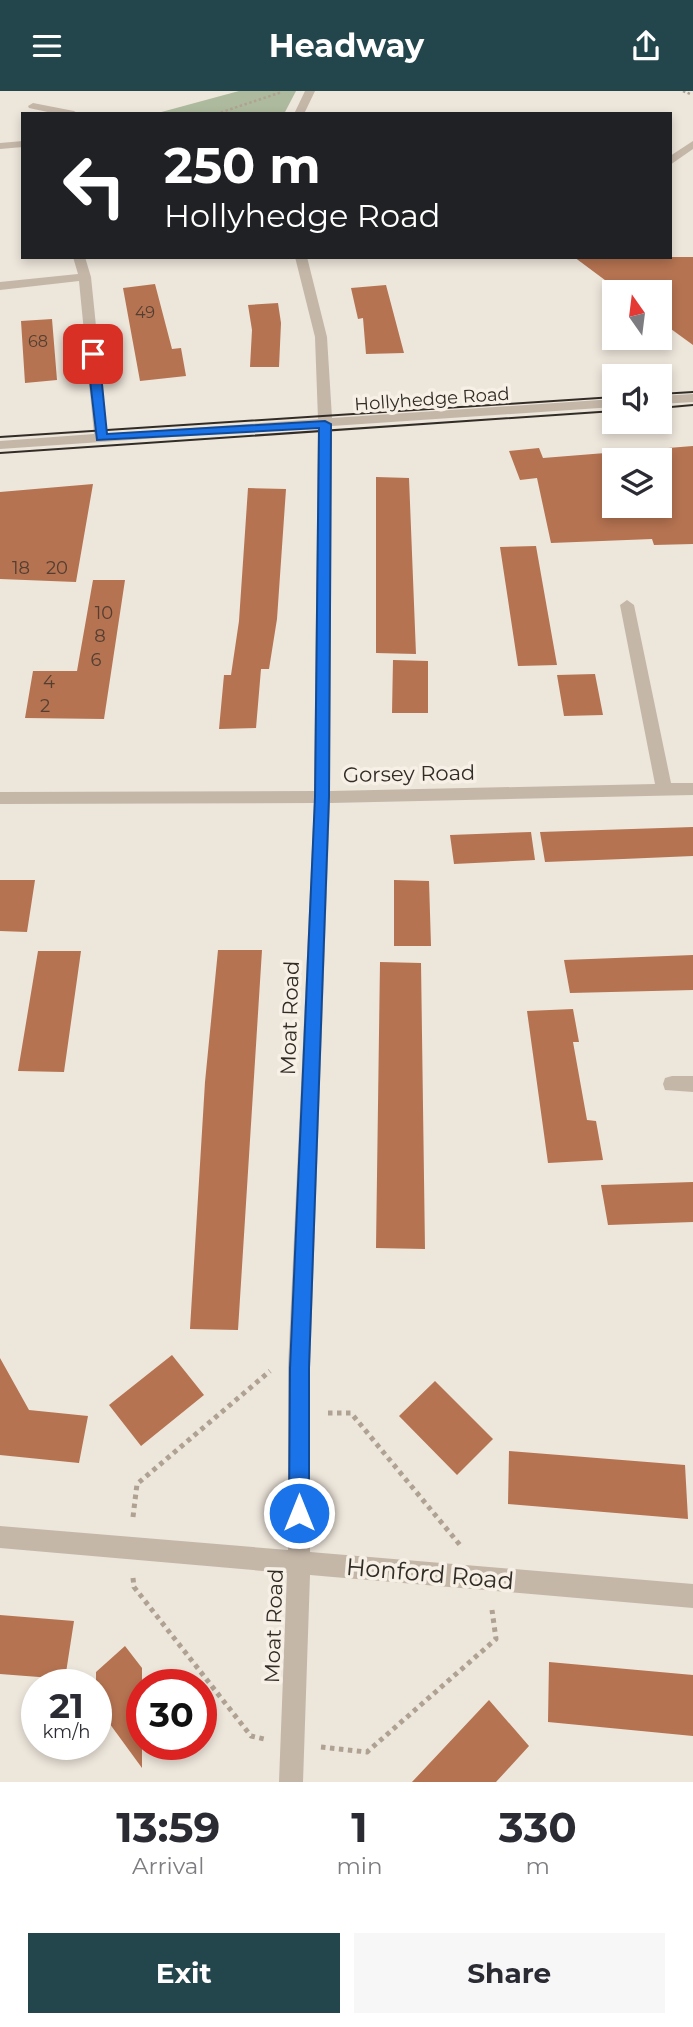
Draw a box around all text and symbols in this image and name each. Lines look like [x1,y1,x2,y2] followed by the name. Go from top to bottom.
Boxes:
[269,26,424,65] text: Headway
[28,27,66,65] icon: menu
[627,27,665,65] icon: share
[164,136,321,195] text: 250 m
[49,140,140,231] icon: left
[164,196,440,235] text: Hollyhedge Road
[602,280,672,350] north arrow
[602,280,672,518] map controls
[135,303,155,322] house number: 49
[63,324,123,384] pin
[28,332,48,351] house number: 68
[74,335,112,373] icon: arrive
[602,364,672,434] button: sound
[354,383,510,415] street label: Hollyhedge Road
[602,448,672,518] button: layers
[12,557,30,579] house number: 18
[46,557,68,579] house number: 20
[95,602,113,624] house number: 10
[94,625,106,647] house number: 8
[91,649,102,671] house number: 6
[43,671,55,693] house number: 4
[40,695,50,717] house number: 2
[343,760,475,787] street label: Gorsey Road
[275,960,304,1076] street label: Moat Road
[262,1476,336,1550] position arrow
[345,1552,515,1595] street label: Honford Road
[259,1568,288,1684] street label: Moat Road
[126,1669,217,1760] speed limit sign: 30
[49,1684,84,1727] text: 21
[42,1721,91,1743] text: km/h
[116,1801,220,1853] text: 13:59
[351,1801,368,1853] text: 1
[499,1801,577,1853] text: 330
[132,1852,204,1880] text: Arrival
[336,1852,383,1880] text: min
[526,1852,550,1880] text: m
[28,1933,340,2013] button: Exit
[354,1933,665,2013] button: Share

